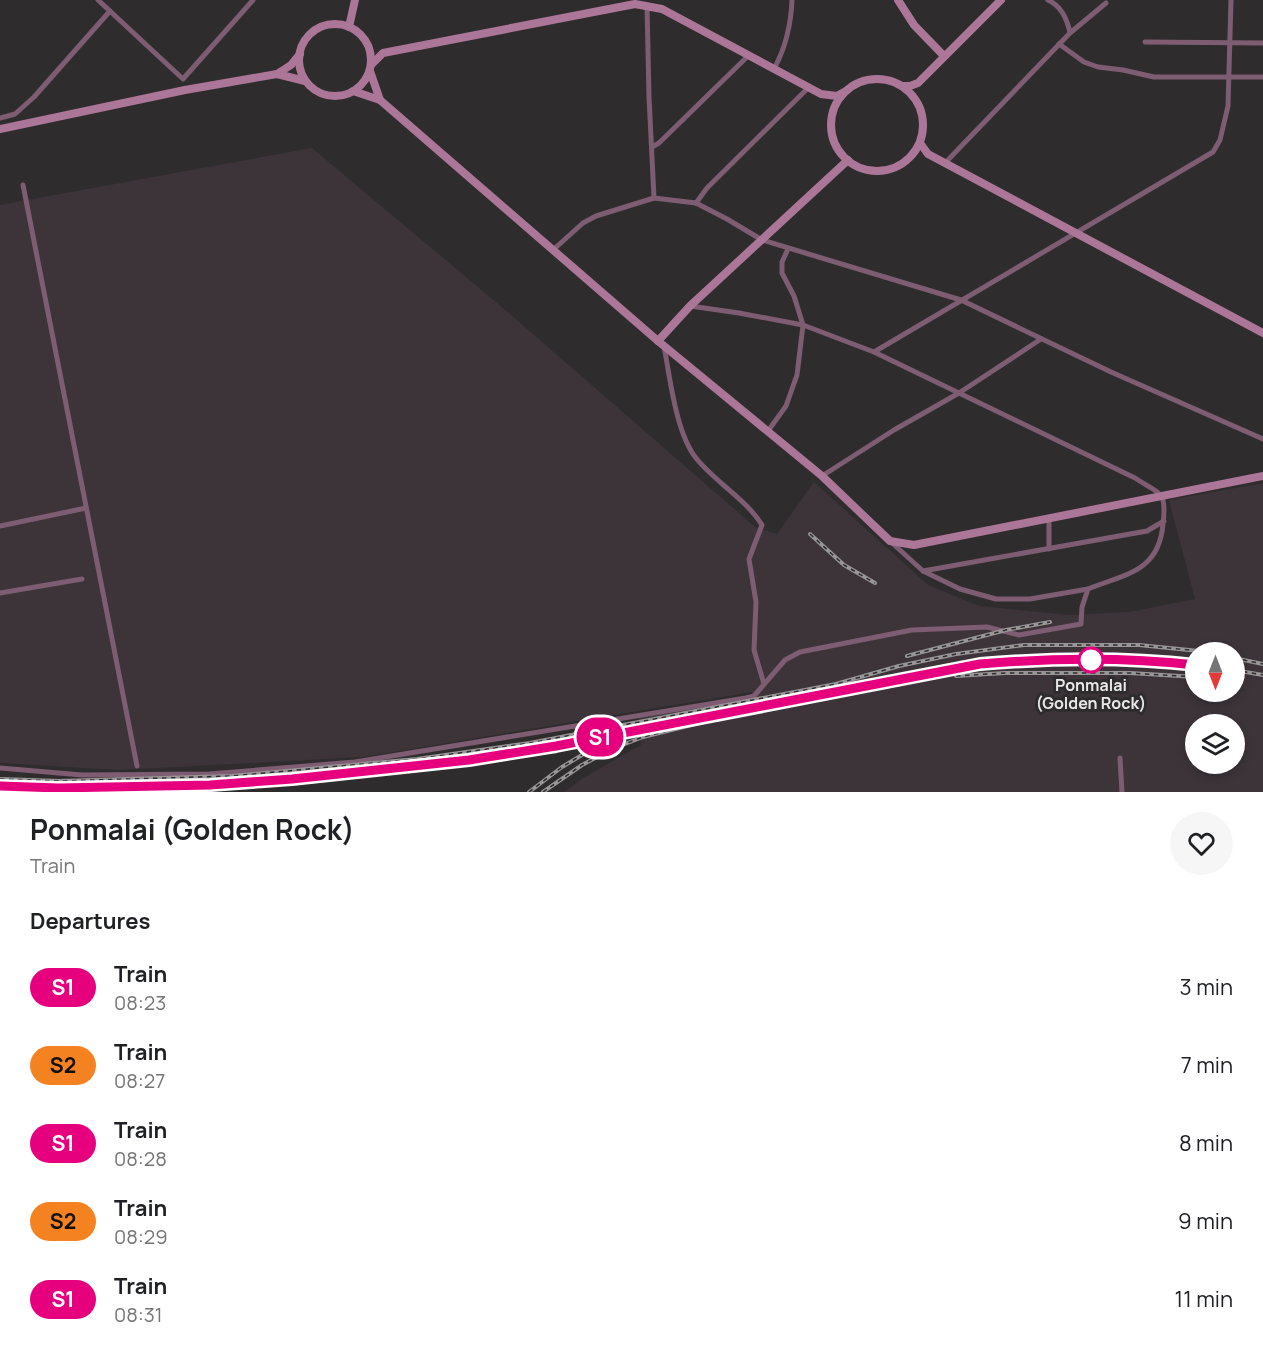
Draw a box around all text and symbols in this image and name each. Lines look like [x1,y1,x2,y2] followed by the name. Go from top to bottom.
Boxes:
[1185,642,1245,702] north arrow
[1185,642,1245,774] map controls
[1078,647,1104,673] marker: Ponmalai (Golden Rock)
[1036,674,1146,714] place label: Ponmalai (Golden Rock)
[1185,714,1245,774] button: layers
[573,718,627,756] line badge: S1
[588,723,612,751] text: S1
[30,810,355,848] text: Ponmalai (Golden Rock)
[1170,812,1233,875] button: heart
[30,852,75,879] text: Train
[30,906,150,936] text: Departures
[114,959,167,989] text: Train
[1180,972,1233,1002] text: 3 min
[51,973,75,1001] text: S1
[114,989,166,1016] text: 08:23
[114,1037,167,1067] text: Train
[1181,1050,1233,1080] text: 7 min
[50,1051,76,1079] text: S2
[114,1067,165,1094] text: 08:27
[114,1115,167,1145] text: Train
[1179,1128,1233,1158] text: 8 min
[51,1129,75,1157] text: S1
[114,1145,167,1172] text: 08:28
[114,1193,167,1223] text: Train
[1178,1206,1233,1236] text: 9 min
[50,1207,76,1235] text: S2
[114,1223,168,1250] text: 08:29
[114,1271,167,1301] text: Train
[1175,1284,1233,1314] text: 11 min
[51,1285,75,1313] text: S1
[114,1301,163,1328] text: 08:31

